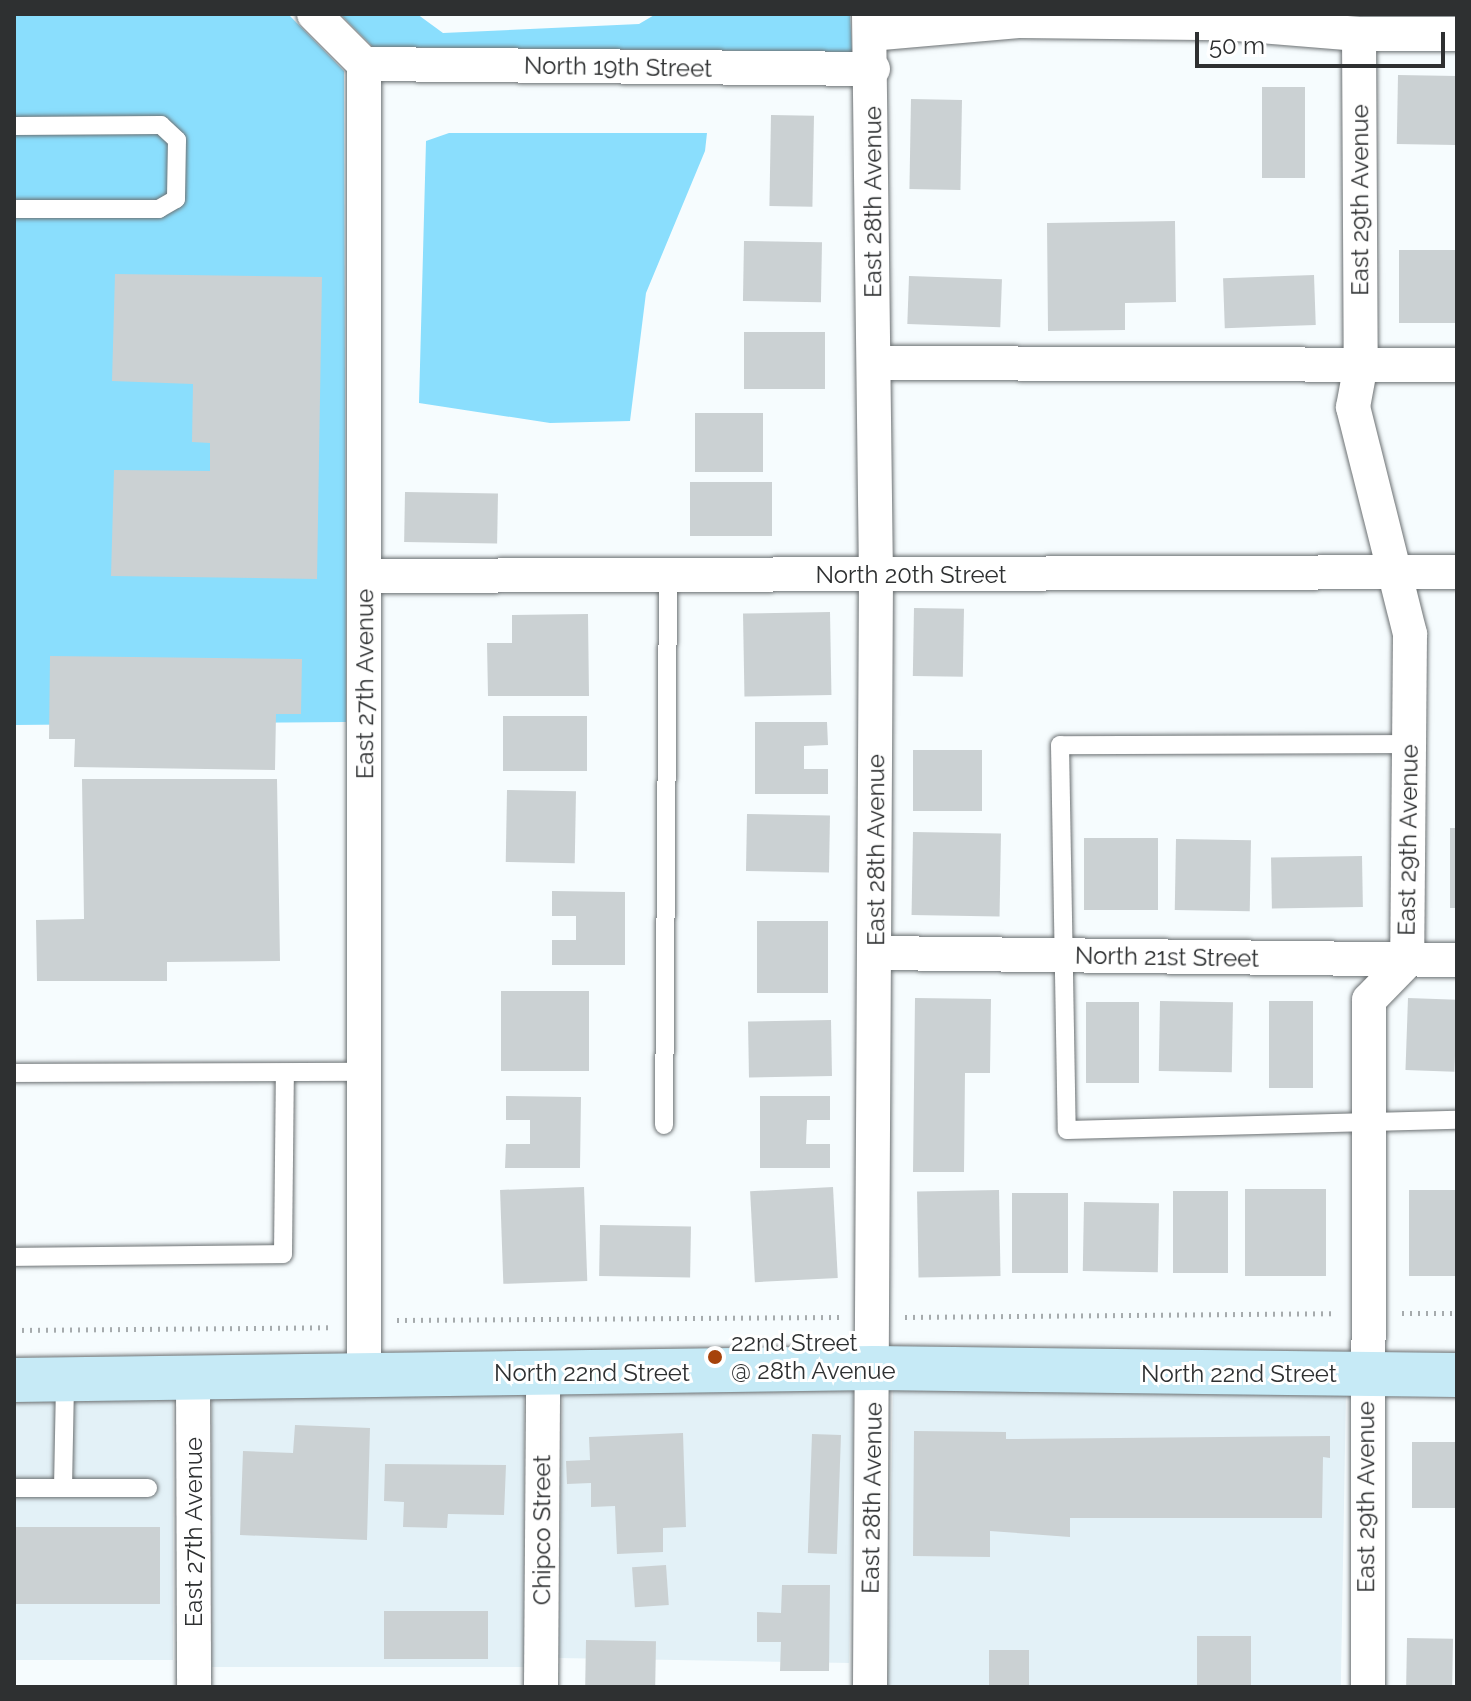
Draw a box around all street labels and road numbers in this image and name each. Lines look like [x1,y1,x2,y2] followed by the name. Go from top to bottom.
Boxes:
[524,51,712,83] street label: North 19th Street
[1346,104,1374,296] street label: East 29th Avenue
[859,106,887,298] street label: East 28th Avenue
[815,561,1007,589] street label: North 20th Street
[351,588,379,780] street label: East 27th Avenue
[1392,744,1424,936] street label: East 29th Avenue
[862,754,890,946] street label: East 28th Avenue
[1075,941,1259,973] street label: North 21st Street
[494,1359,690,1387] street label: North 22nd Street
[1141,1360,1337,1388] street label: North 22nd Street
[1352,1401,1380,1593] street label: East 29th Avenue
[856,1402,888,1594] street label: East 28th Avenue
[180,1436,208,1628] street label: East 27th Avenue
[528,1455,556,1605] street label: Chipco Street

